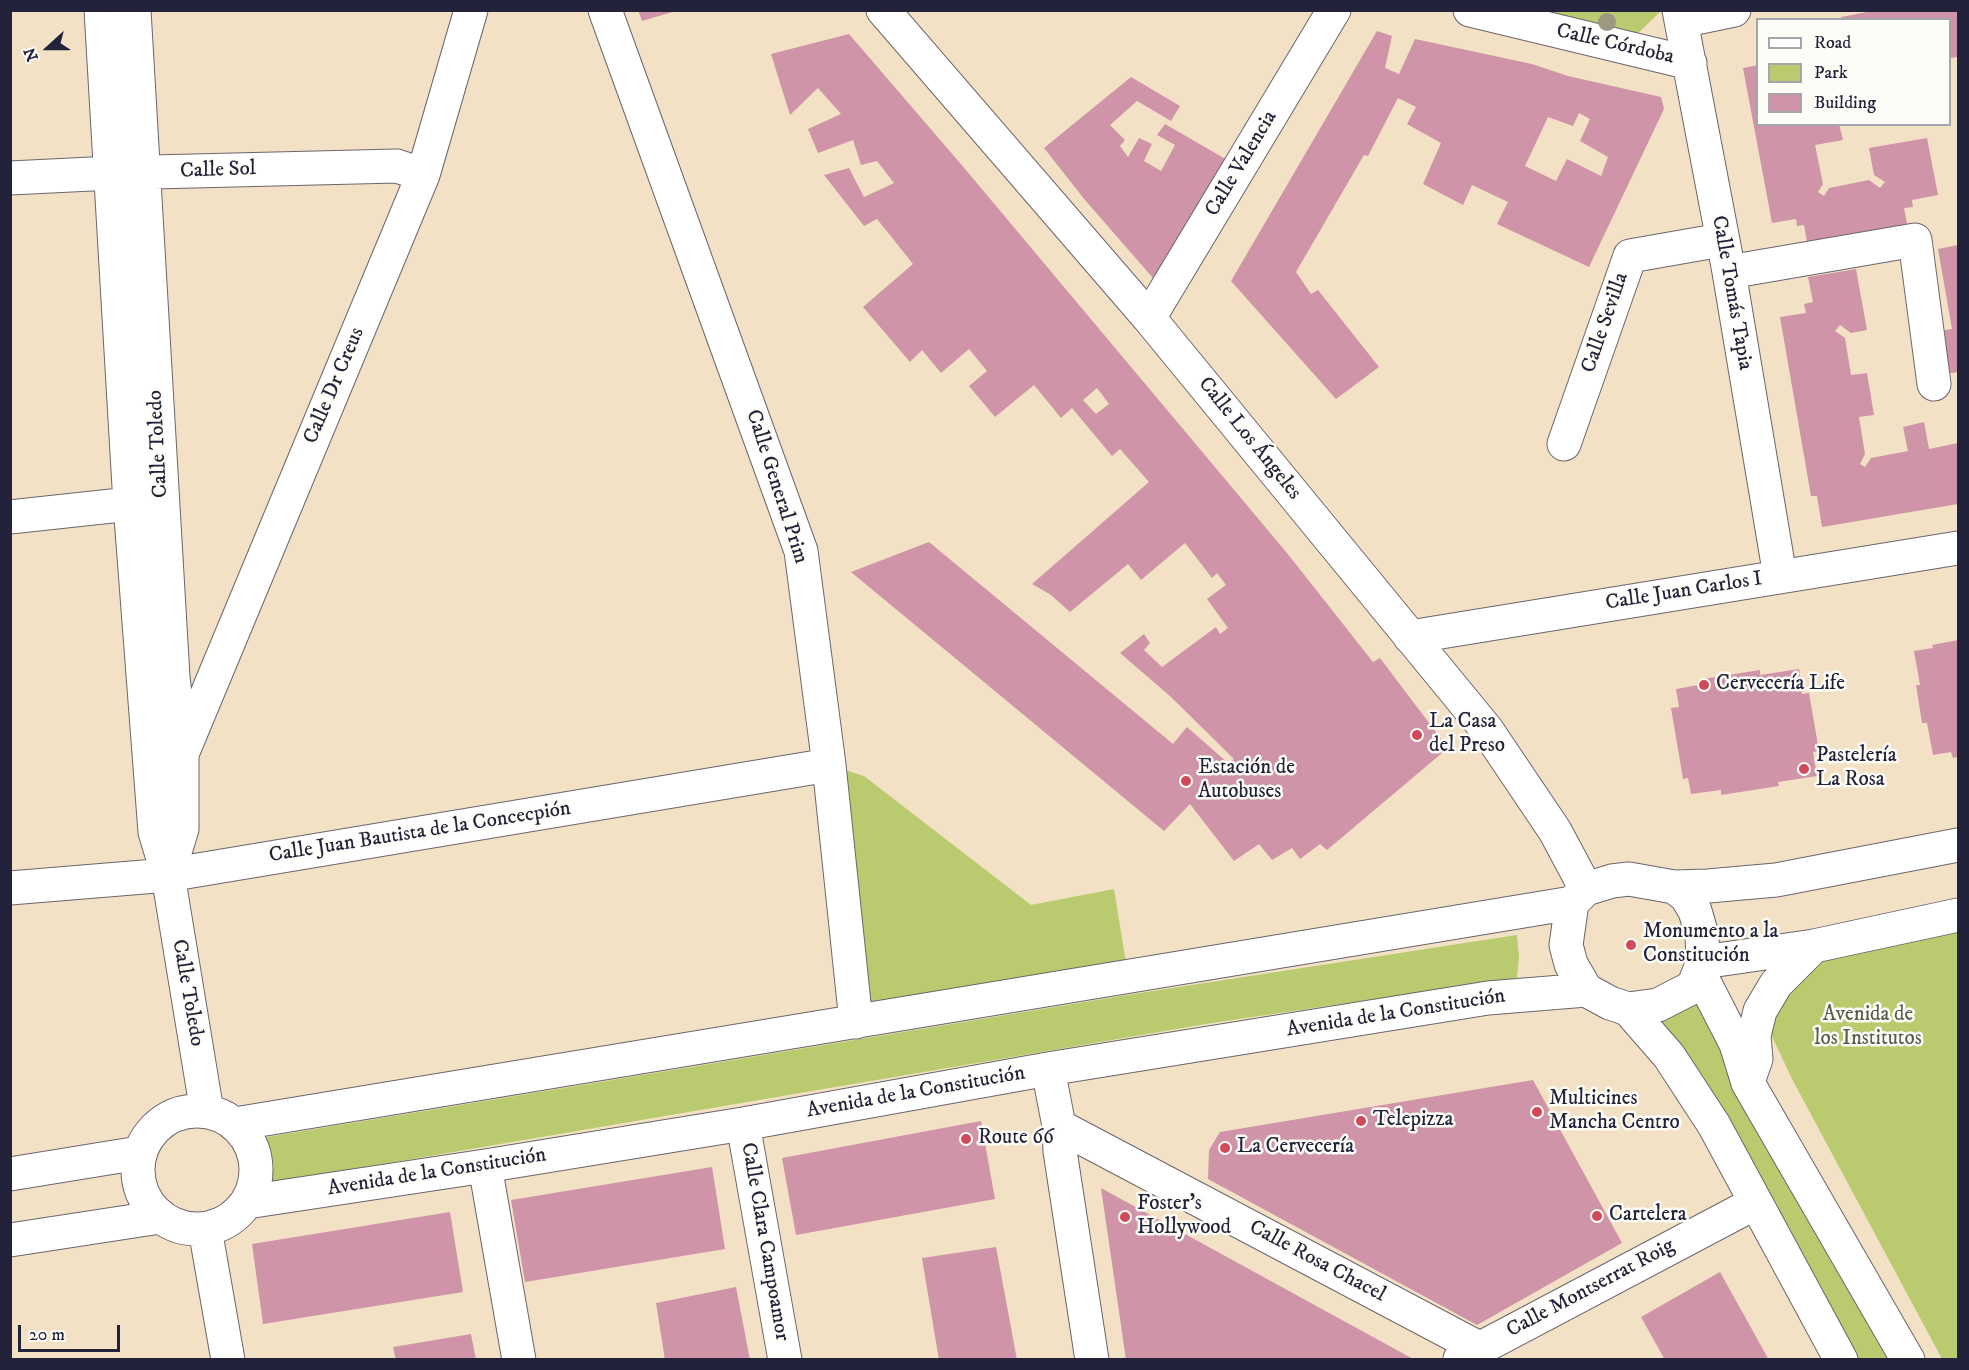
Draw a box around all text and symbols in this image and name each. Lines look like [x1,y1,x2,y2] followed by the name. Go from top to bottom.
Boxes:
[18,18,78,78] north arrow
[1756,18,1951,126] legend
[1554,19,1676,71] street label: Calle Córdoba
[1814,32,1851,54] text: Road
[20,45,43,64] text: N
[1814,62,1848,84] text: Park
[1814,92,1876,114] text: Building
[1201,107,1283,221] street label: Calle Valencia
[180,157,256,185] street label: Calle Sol
[1705,214,1757,372] street label: Calle Tomás Tapia
[1577,269,1635,377] street label: Calle Sevilla
[299,324,371,448] street label: Calle Dr Creus
[1192,373,1306,505] street label: Calle Los Ángeles
[144,389,174,499] street label: Calle Toledo
[739,407,813,567] street label: Calle General Prim
[1604,567,1764,617] street label: Calle Juan Carlos I
[1716,672,1845,698] place label: Cervecería Life
[1697,678,1711,692] marker: Cervecería Life
[1429,710,1505,760] place label: La Casa del Preso
[1410,728,1424,742] marker: La Casa del Preso
[1816,744,1897,794] place label: Pastelería La Rosa
[1198,756,1295,806] place label: Estación de Autobuses
[1797,762,1811,776] marker: Pastelería La Rosa
[1179,774,1193,788] marker: Estación de Autobuses
[267,797,573,869] street label: Calle Juan Bautista de la Concecpión
[1643,920,1778,970] place label: Monumento a la Constitución
[165,938,209,1048] street label: Calle Toledo
[1624,938,1638,952] marker: Monumento a la Constitución
[1285,984,1507,1044] street label: Avenida de la Constitución
[1814,1003,1922,1053] park label: Avenida de los Institutos
[805,1061,1027,1125] street label: Avenida de la Constitución
[1549,1087,1680,1137] place label: Multicines Mancha Centro
[1530,1105,1544,1119] marker: Multicines Mancha Centro
[1373,1108,1453,1134] place label: Telepizza
[1354,1114,1368,1128] marker: Telepizza
[978,1126,1054,1152] place label: Route 66
[959,1132,973,1146] marker: Route 66
[1237,1135,1354,1161] place label: La Cervecería
[734,1141,794,1343] street label: Calle Clara Campoamor
[1218,1141,1232,1155] marker: La Cervecería
[326,1143,548,1203] street label: Avenida de la Constitución
[1137,1192,1231,1242] place label: Foster's Hollywood
[1609,1203,1687,1229] place label: Cartelera
[1590,1209,1604,1223] marker: Cartelera
[1118,1210,1132,1224] marker: Foster's Hollywood
[1244,1215,1390,1309] street label: Calle Rosa Chacel
[1503,1234,1679,1344] street label: Calle Montserrat Roig
[21,1313,123,1351] scale bar
[29,1324,65,1346] text: 20 m

